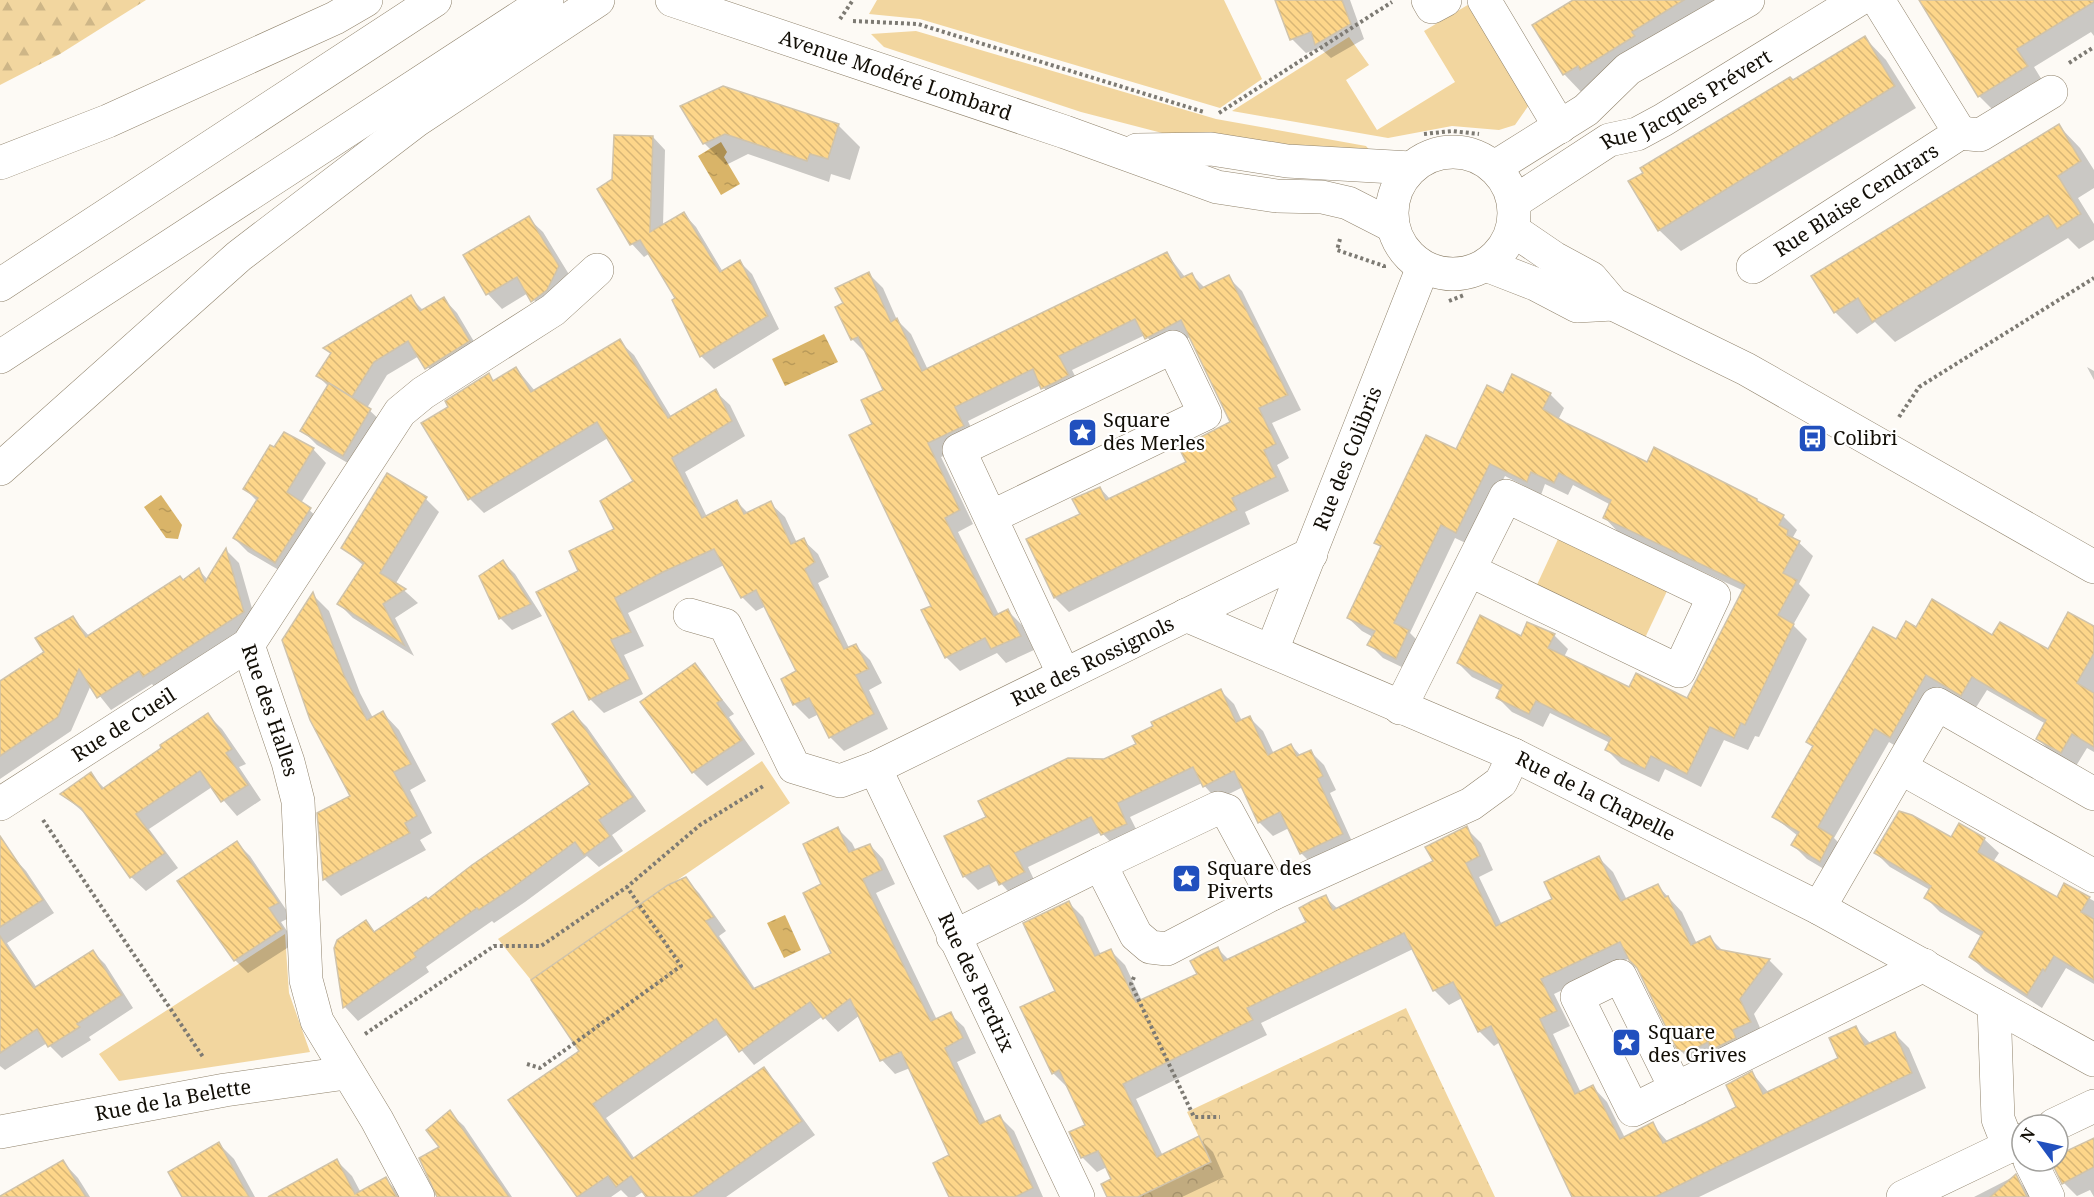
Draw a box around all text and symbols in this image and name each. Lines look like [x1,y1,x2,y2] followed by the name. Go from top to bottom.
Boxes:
[776,23,1016,126] street label: Avenue Modéré Lombard
[1595,43,1776,155] street label: Rue Jacques Prévert
[1769,137,1943,263] street label: Rue Blaise Cendrars
[1307,382,1388,534] street label: Rue des Colibris
[1103,406,1205,456] place label: Square des Merles
[1066,416,1098,448] place icon: Square des Merles
[1796,422,1828,454] bus stop icon: Colibri
[1833,424,1898,451] place label: Colibri
[1006,609,1178,712] street label: Rue des Rossignols
[236,640,305,779] street label: Rue des Halles
[66,681,181,768] street label: Rue de Cueil
[1512,744,1680,847] street label: Rue de la Chapelle
[1207,854,1311,904] place label: Square des Piverts
[1170,863,1202,895] place icon: Square des Piverts
[932,908,1021,1056] street label: Rue des Perdrix
[1648,1018,1747,1068] place label: Square des Grives
[1611,1027,1643,1059] place icon: Square des Grives
[93,1072,253,1127] street label: Rue de la Belette
[2010,1113,2070,1173] north arrow
[2015,1123,2040,1146] text: N

